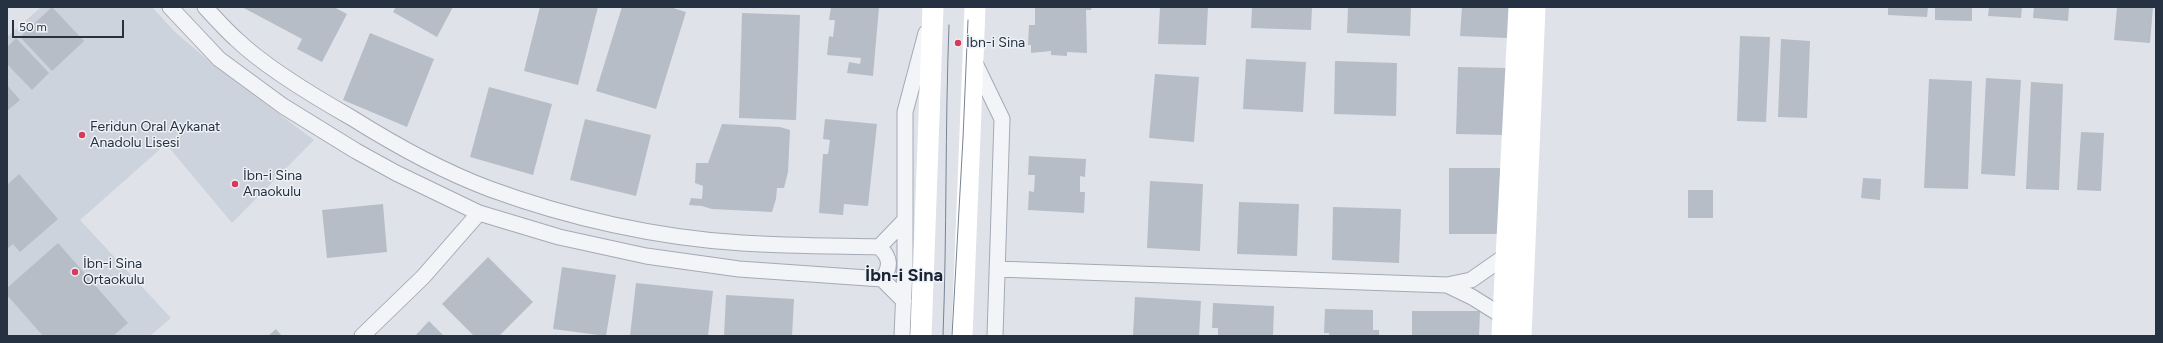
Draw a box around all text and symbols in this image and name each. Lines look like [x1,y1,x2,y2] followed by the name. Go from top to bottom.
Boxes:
[14,12,126,38] scale bar
[19,20,47,34] text: 50 m
[966,35,1025,51] place label: İbn-i Sina
[953,38,963,48] marker: İbn-i Sina
[90,119,220,152] place label: Feridun Oral Aykanat Anadolu Lisesi
[77,130,87,140] marker: Feridun Oral Aykanat Anadolu Lisesi
[243,168,302,200] place label: İbn-i Sina Anaokulu
[230,179,240,189] marker: İbn-i Sina Anaokulu
[83,256,145,288] place label: İbn-i Sina Ortaokulu
[865,265,943,287] district label: İbn-i Sina
[70,267,80,277] marker: İbn-i Sina Ortaokulu

